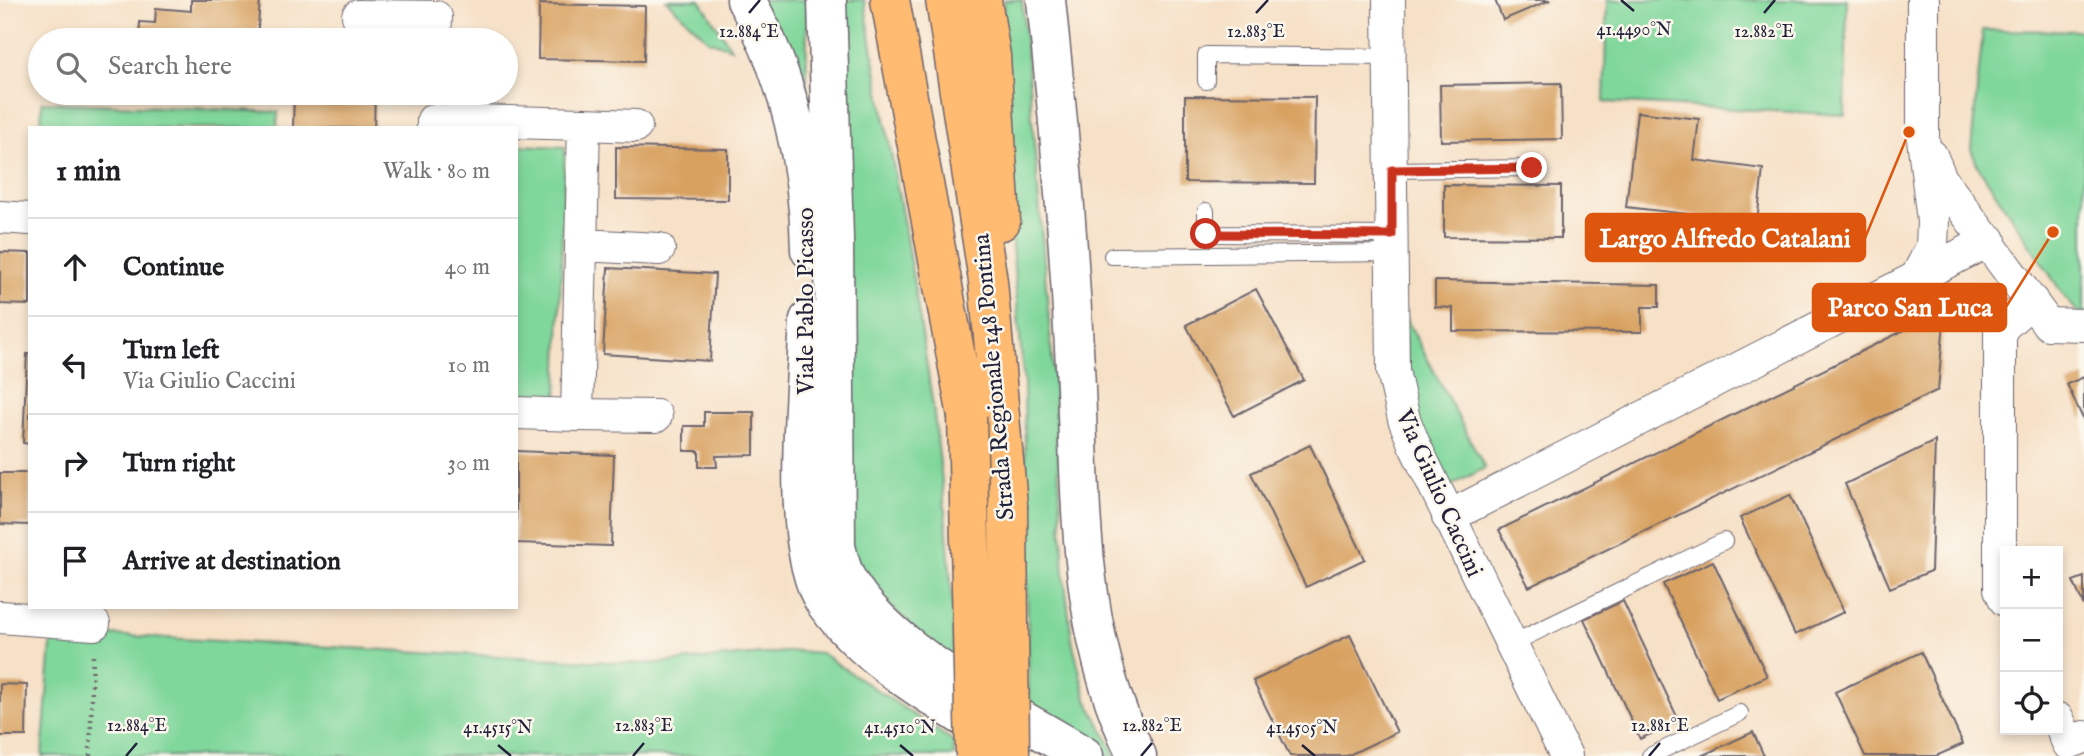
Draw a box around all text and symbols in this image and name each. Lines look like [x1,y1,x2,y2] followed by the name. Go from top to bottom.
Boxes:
[1596,19,1672,42] text: 41.4490°N
[719,21,779,44] text: 12.884°E
[1227,21,1285,44] text: 12.883°E
[1734,21,1794,44] text: 12.882°E
[28,28,518,105] search box
[52,48,90,86] icon: search
[108,50,232,83] text: Search here
[1516,152,1547,183] route end
[56,153,121,191] text: 1 min
[383,157,490,186] text: Walk · 80 m
[791,207,822,396] street label: Viale Pablo Picasso
[1586,214,1865,261] callout: Largo Alfredo Catalani
[1190,218,1221,249] route start
[1599,223,1851,256] text: Largo Alfredo Catalani
[966,232,1022,521] street label: Strada Regionale 148 Pontina
[56,248,94,286] icon: ahead
[123,251,224,284] text: Continue
[445,253,490,282] text: 40 m
[1813,284,2006,331] callout: Parco San Luca
[1828,292,1993,325] text: Parco San Luca
[123,334,220,367] text: Turn left
[56,346,94,384] icon: left
[447,351,490,380] text: 10 m
[123,367,296,396] text: Via Giulio Caccini
[1387,404,1489,582] street label: Via Giulio Caccini
[56,444,94,482] icon: right
[123,447,236,480] text: Turn right
[447,449,490,478] text: 30 m
[56,542,94,580] icon: arrive
[123,545,341,578] text: Arrive at destination
[2000,546,2063,735] map controls
[2000,546,2063,609] button: +
[2000,609,2063,672] button: −
[2000,672,2063,735] button: locate
[107,715,167,738] text: 12.884°E
[615,715,673,738] text: 12.883°E
[1122,715,1182,738] text: 12.882°E
[1631,715,1689,738] text: 12.881°E
[463,717,533,740] text: 41.4515°N
[864,717,936,740] text: 41.4510°N
[1266,717,1338,740] text: 41.4505°N

